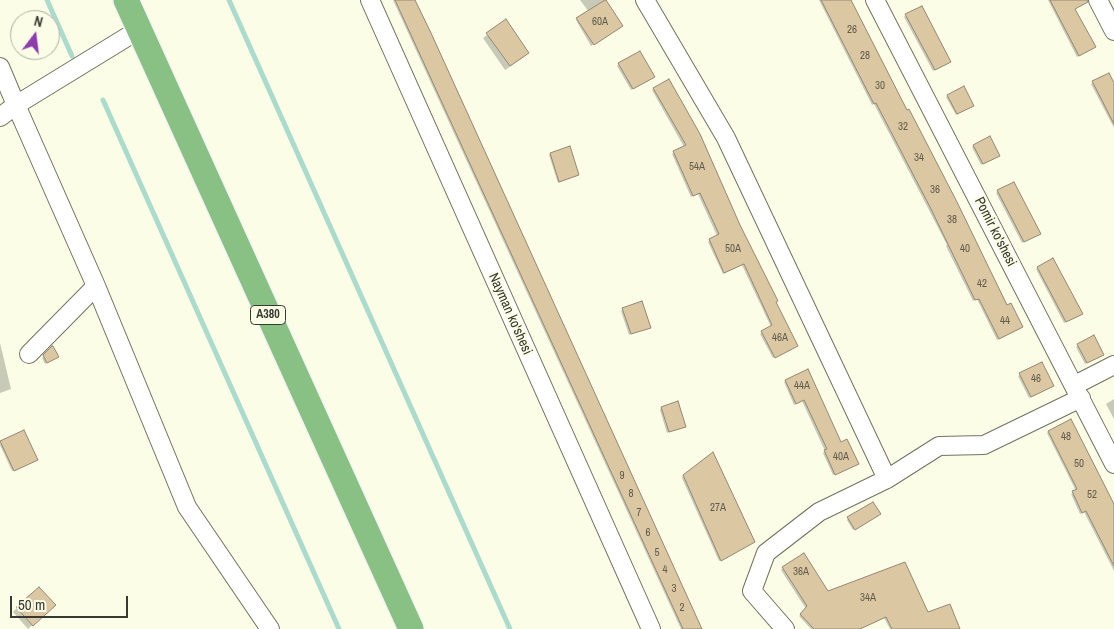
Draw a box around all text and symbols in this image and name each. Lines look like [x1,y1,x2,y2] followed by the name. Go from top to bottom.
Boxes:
[10,10,60,60] north arrow
[32,12,45,31] text: N
[592,15,608,29] house number: 60A
[847,23,857,37] house number: 26
[860,49,870,63] house number: 28
[875,79,885,93] house number: 30
[898,120,908,134] house number: 32
[914,151,924,165] house number: 34
[689,160,705,174] house number: 54A
[930,183,940,197] house number: 36
[970,195,1020,269] street label: Pomir ko'shesi
[947,213,957,227] house number: 38
[725,242,741,256] house number: 50A
[960,242,970,256] house number: 40
[484,271,536,357] street label: Nayman ko'shesi
[977,277,987,291] house number: 42
[250,306,286,324] road number: A380
[1000,314,1010,328] house number: 44
[772,331,788,345] house number: 46A
[1031,372,1041,386] house number: 46
[794,379,810,393] house number: 44A
[1061,430,1071,444] house number: 48
[833,450,849,464] house number: 40A
[1074,457,1084,471] house number: 50
[619,469,625,483] house number: 9
[628,487,634,501] house number: 8
[1087,488,1097,502] house number: 52
[710,501,726,515] house number: 27A
[636,506,642,520] house number: 7
[645,526,651,540] house number: 6
[654,546,660,560] house number: 5
[662,563,668,577] house number: 4
[793,565,809,579] house number: 36A
[671,582,677,596] house number: 3
[12,586,130,618] scale bar
[860,591,876,605] house number: 34A
[18,594,45,615] text: 50 m
[679,601,685,615] house number: 2

